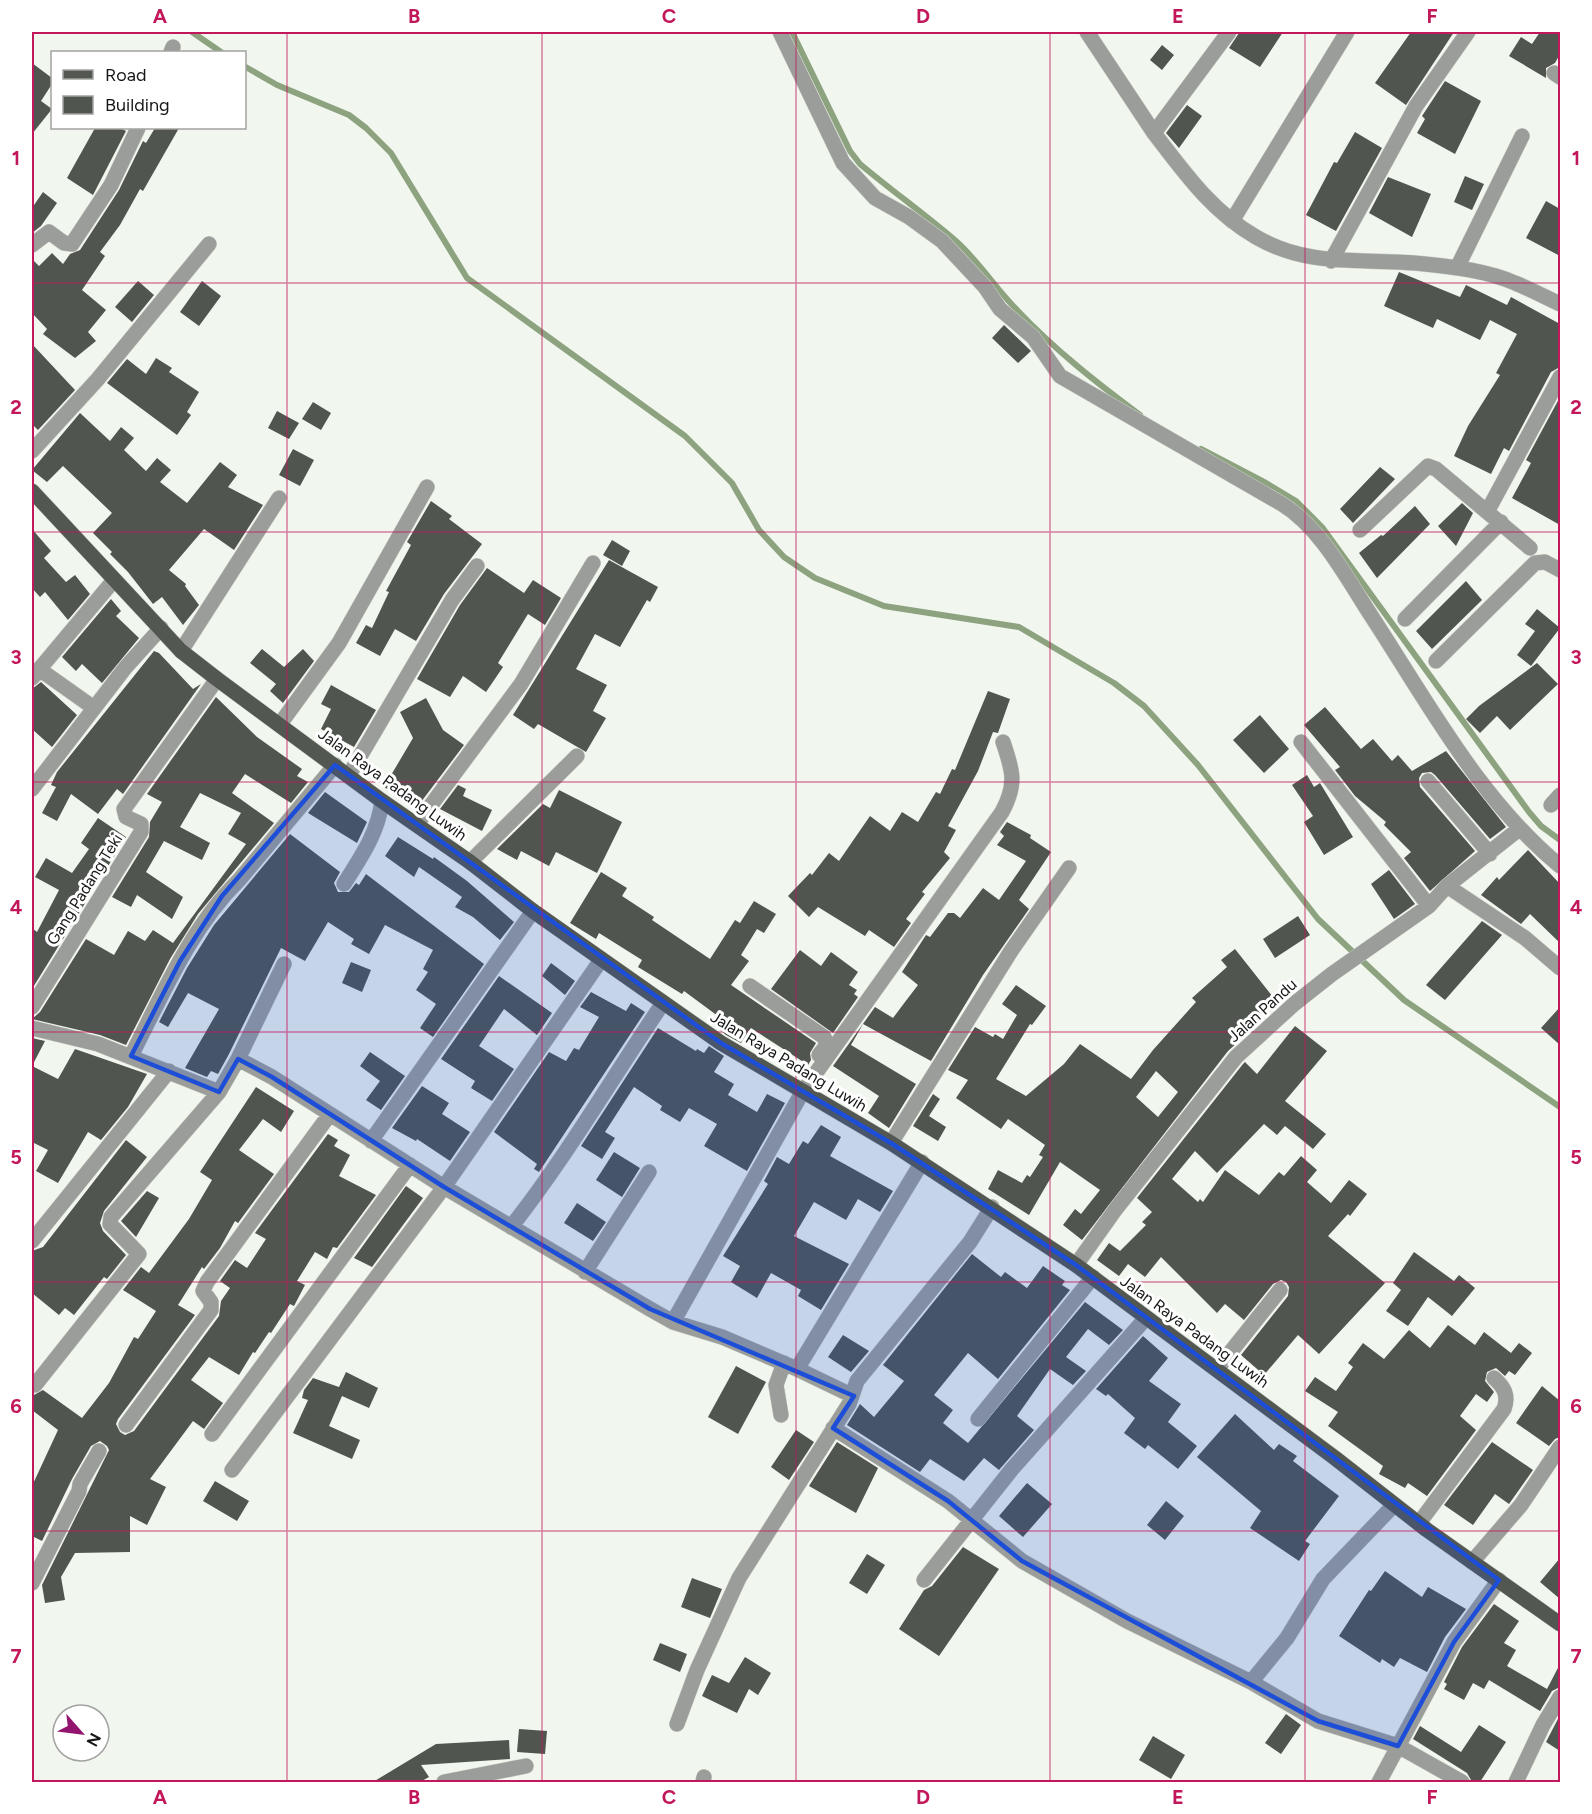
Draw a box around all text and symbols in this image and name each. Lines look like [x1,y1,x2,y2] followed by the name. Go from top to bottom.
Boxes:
[153,4,168,28] text: A
[408,4,420,28] text: B
[662,4,676,28] text: C
[916,4,930,28] text: D
[1172,4,1184,28] text: E
[1426,4,1438,28] text: F
[51,51,246,129] legend
[105,64,146,86] text: Road
[105,94,170,116] text: Building
[12,146,20,170] text: 1
[1572,146,1580,170] text: 1
[10,395,22,419] text: 2
[1570,395,1582,419] text: 2
[10,645,22,669] text: 3
[1570,645,1582,669] text: 3
[315,724,471,845] street label: Jalan Raya Padang Luwih
[43,830,126,948] street label: Gang Padang Teki
[10,895,23,919] text: 4
[1570,895,1583,919] text: 4
[1224,975,1300,1046] street label: Jalan Pandu
[707,1007,870,1116] street label: Jalan Raya Padang Luwih
[10,1145,22,1169] text: 5
[1570,1145,1582,1169] text: 5
[1117,1271,1273,1392] street label: Jalan Raya Padang Luwih
[10,1394,22,1418] text: 6
[1570,1394,1582,1418] text: 6
[10,1644,22,1668] text: 7
[1570,1644,1582,1668] text: 7
[51,1703,111,1763] north arrow
[83,1730,105,1750] text: N
[153,1785,168,1809] text: A
[408,1785,420,1809] text: B
[662,1785,676,1809] text: C
[916,1785,930,1809] text: D
[1172,1785,1184,1809] text: E
[1426,1785,1438,1809] text: F

